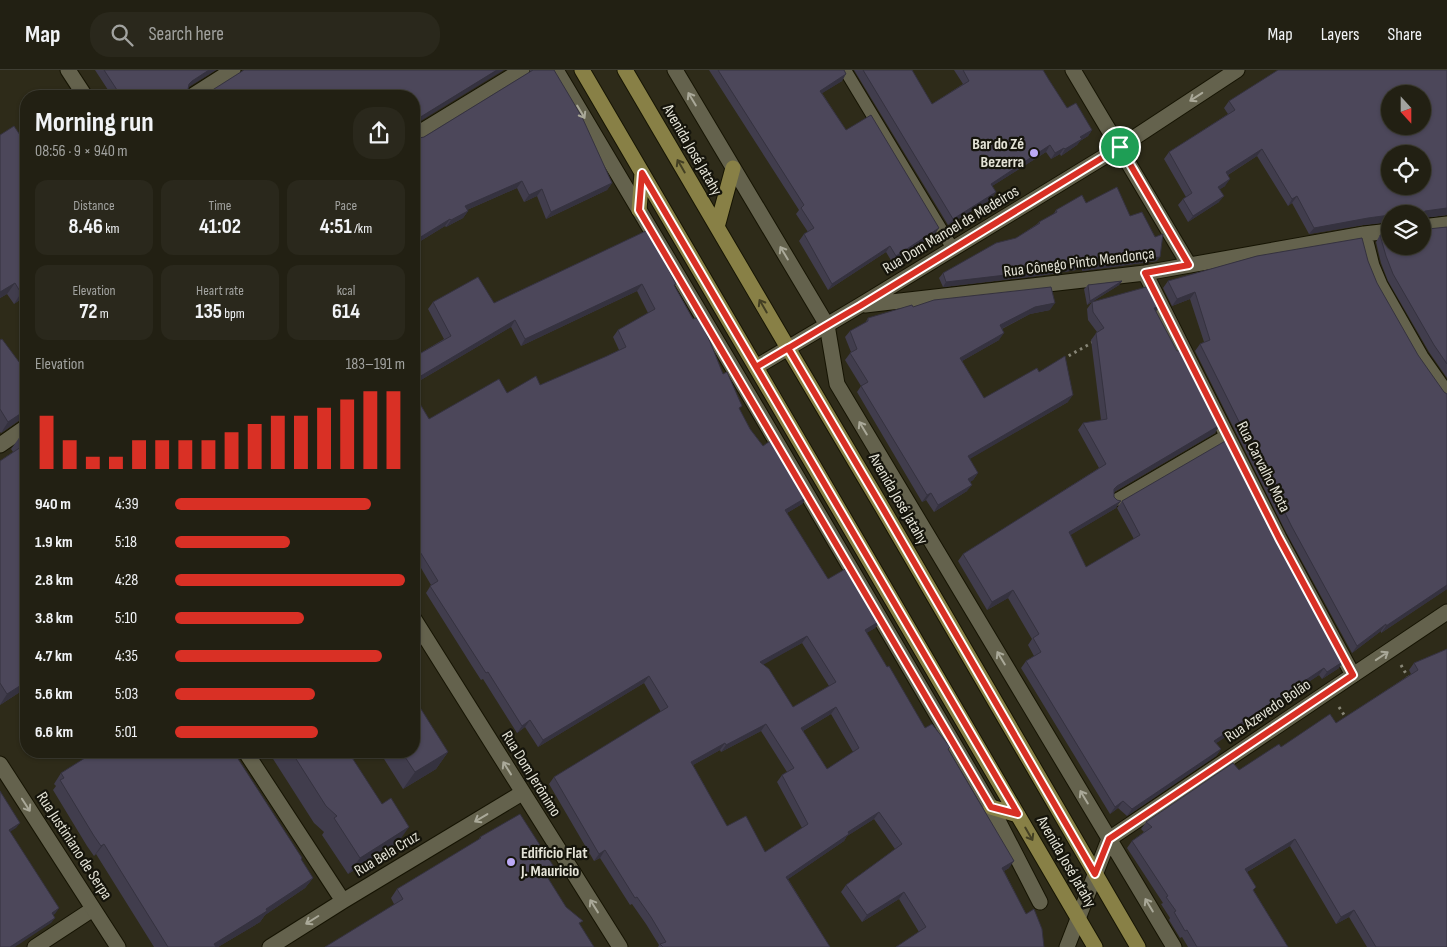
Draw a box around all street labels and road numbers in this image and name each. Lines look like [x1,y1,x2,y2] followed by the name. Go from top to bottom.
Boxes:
[658,100,726,199] street label: Avenida José Jatahy
[879,182,1023,278] street label: Rua Dom Manoel de Medeiros
[1003,244,1155,282] street label: Rua Cônego Pinto Mendonça
[1232,418,1294,516] street label: Rua Carvalho Mota
[864,449,932,548] street label: Avenida José Jatahy
[1221,675,1315,747] street label: Rua Azevedo Bolão
[497,728,565,820] street label: Rua Dom Jerônimo
[32,789,116,903] street label: Rua Justiniano de Serpa
[1032,812,1100,911] street label: Avenida José Jatahy
[351,827,423,881] street label: Rua Bela Cruz

